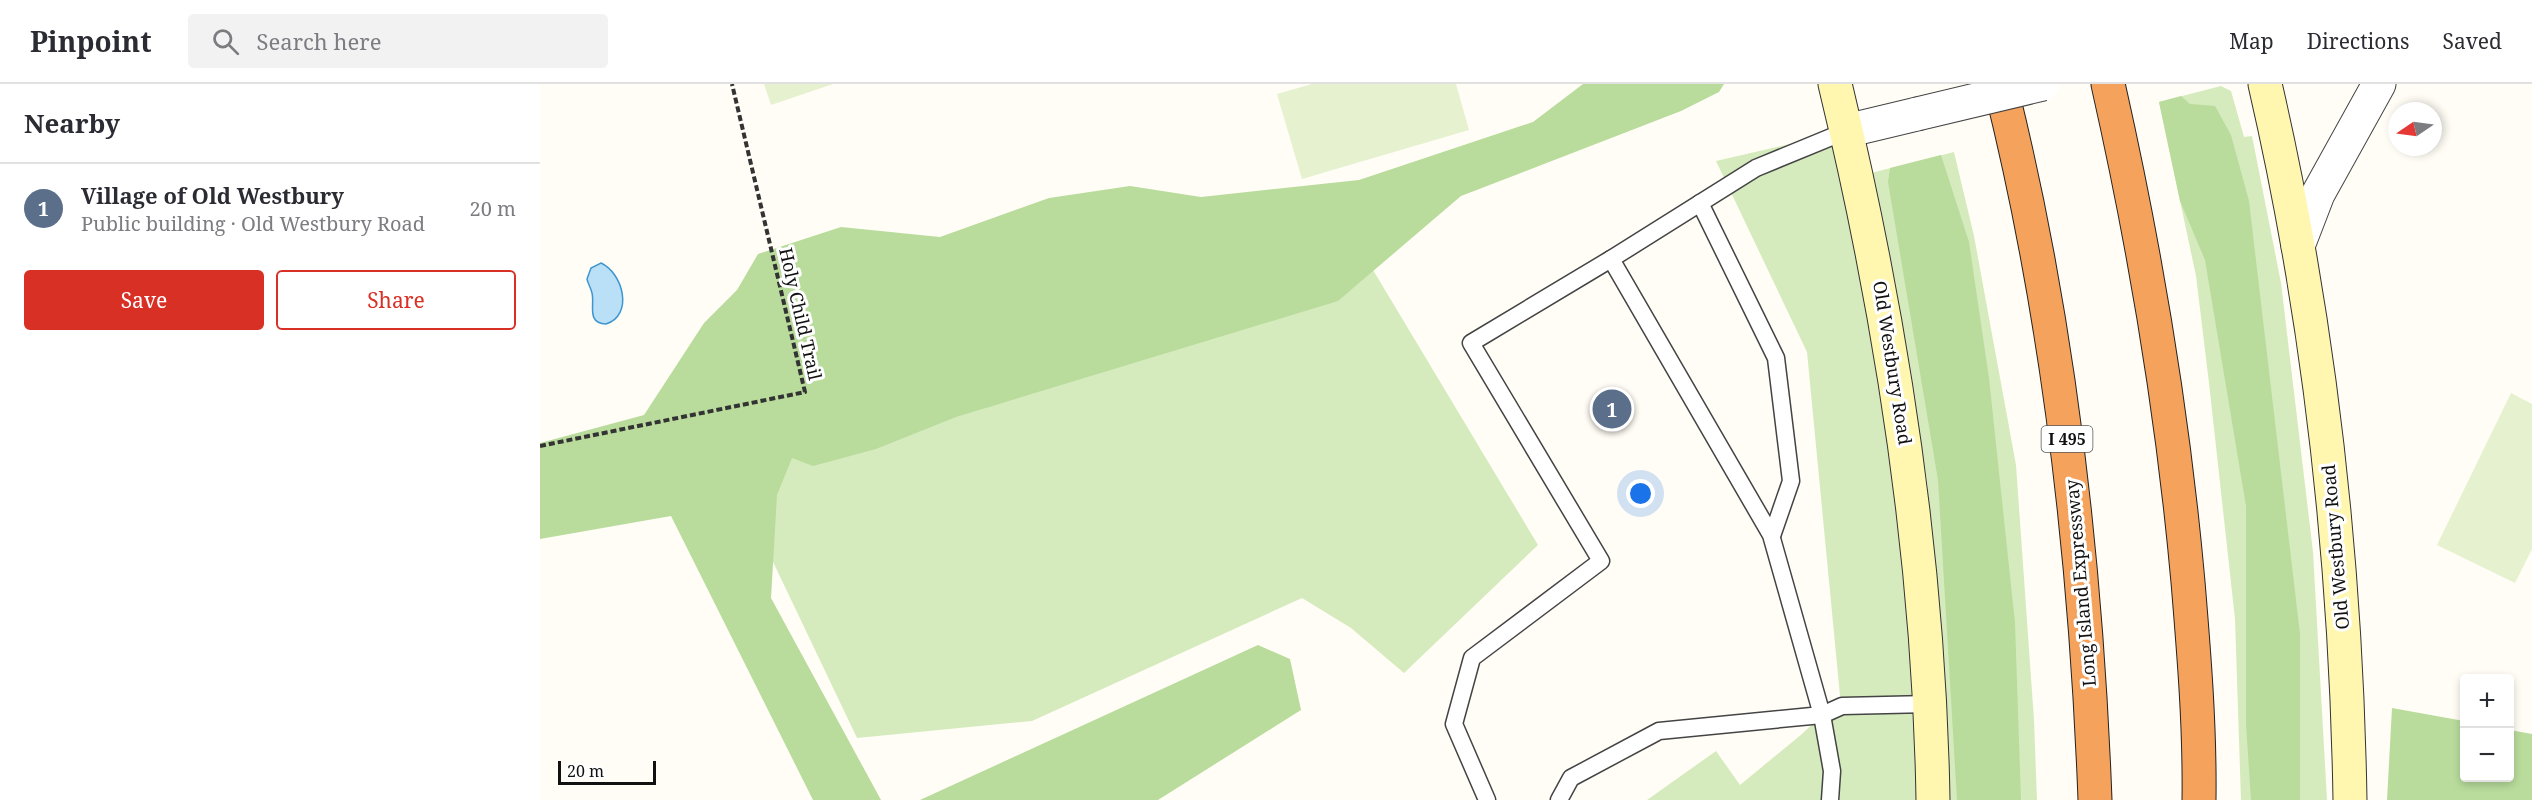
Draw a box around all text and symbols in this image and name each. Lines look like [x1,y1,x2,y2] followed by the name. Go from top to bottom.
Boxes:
[188,14,608,68] search box
[30,22,152,60] text: Pinpoint
[209,25,242,58] icon: search
[257,26,381,56] text: Search here
[2229,27,2274,55] text: Map
[2307,27,2409,55] text: Directions
[2442,27,2502,55] text: Saved
[2388,102,2442,156] north arrow
[24,105,120,141] text: Nearby
[81,180,344,210] text: Village of Old Westbury
[38,195,49,222] text: 1
[470,195,516,222] text: 20 m
[81,210,425,237] text: Public building · Old Westbury Road
[774,245,828,383] street label: Holy Child Trail
[24,270,264,330] button: Save
[276,270,516,330] button: Share
[1868,279,1918,447] street label: Old Westbury Road
[1592,386,1632,432] pin: 1
[2042,426,2092,452] road number: I 495
[2316,463,2354,631] street label: Old Westbury Road
[2059,478,2101,688] street label: Long Island Expressway
[1626,479,1655,508] your location
[2460,674,2514,782] map controls
[2460,674,2514,728] button: +
[2460,728,2514,782] button: −
[558,758,656,786] scale bar
[567,760,604,782] text: 20 m

